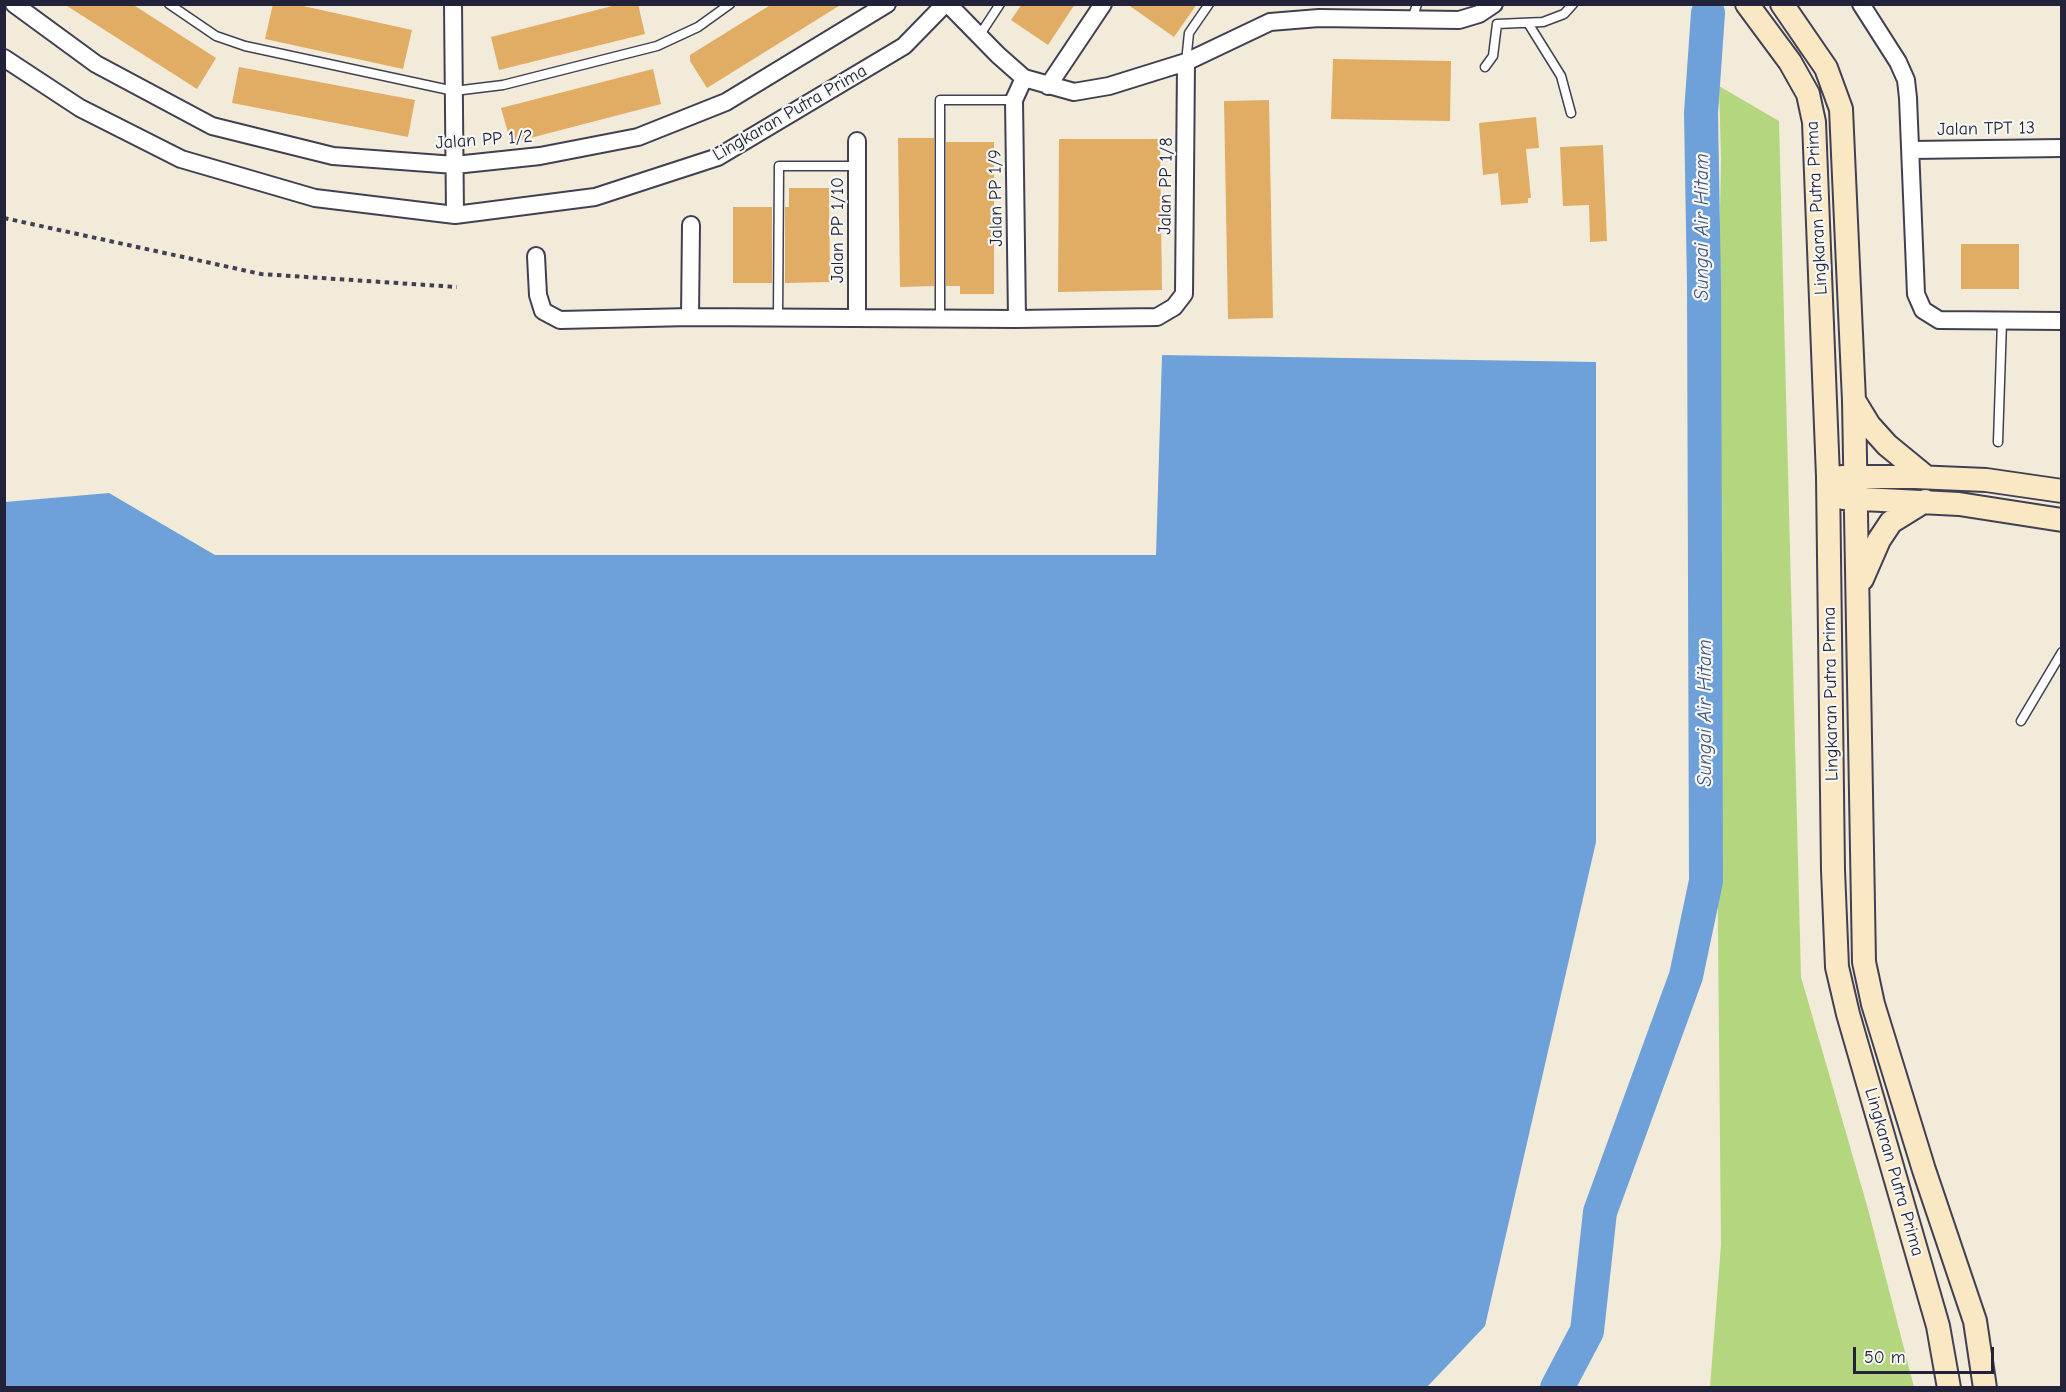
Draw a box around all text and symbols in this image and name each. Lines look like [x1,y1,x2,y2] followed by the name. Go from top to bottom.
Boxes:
[709,60,871,166] street label: Lingkaran Putra Prima
[1937,117,2035,141] street label: Jalan TPT 13
[1802,120,1832,296] street label: Lingkaran Putra Prima
[435,126,533,154] street label: Jalan PP 1/2
[1154,137,1178,235] street label: Jalan PP 1/8
[984,149,1008,247] street label: Jalan PP 1/9
[1690,153,1714,301] water label: Sungai Air Hitam
[827,177,849,283] street label: Jalan PP 1/10
[1819,607,1843,781] street label: Lingkaran Putra Prima
[1693,639,1717,787] water label: Sungai Air Hitam
[1860,1085,1928,1259] street label: Lingkaran Putra Prima
[1856,1335,1997,1373] scale bar
[1864,1347,1906,1368] text: 50 m

